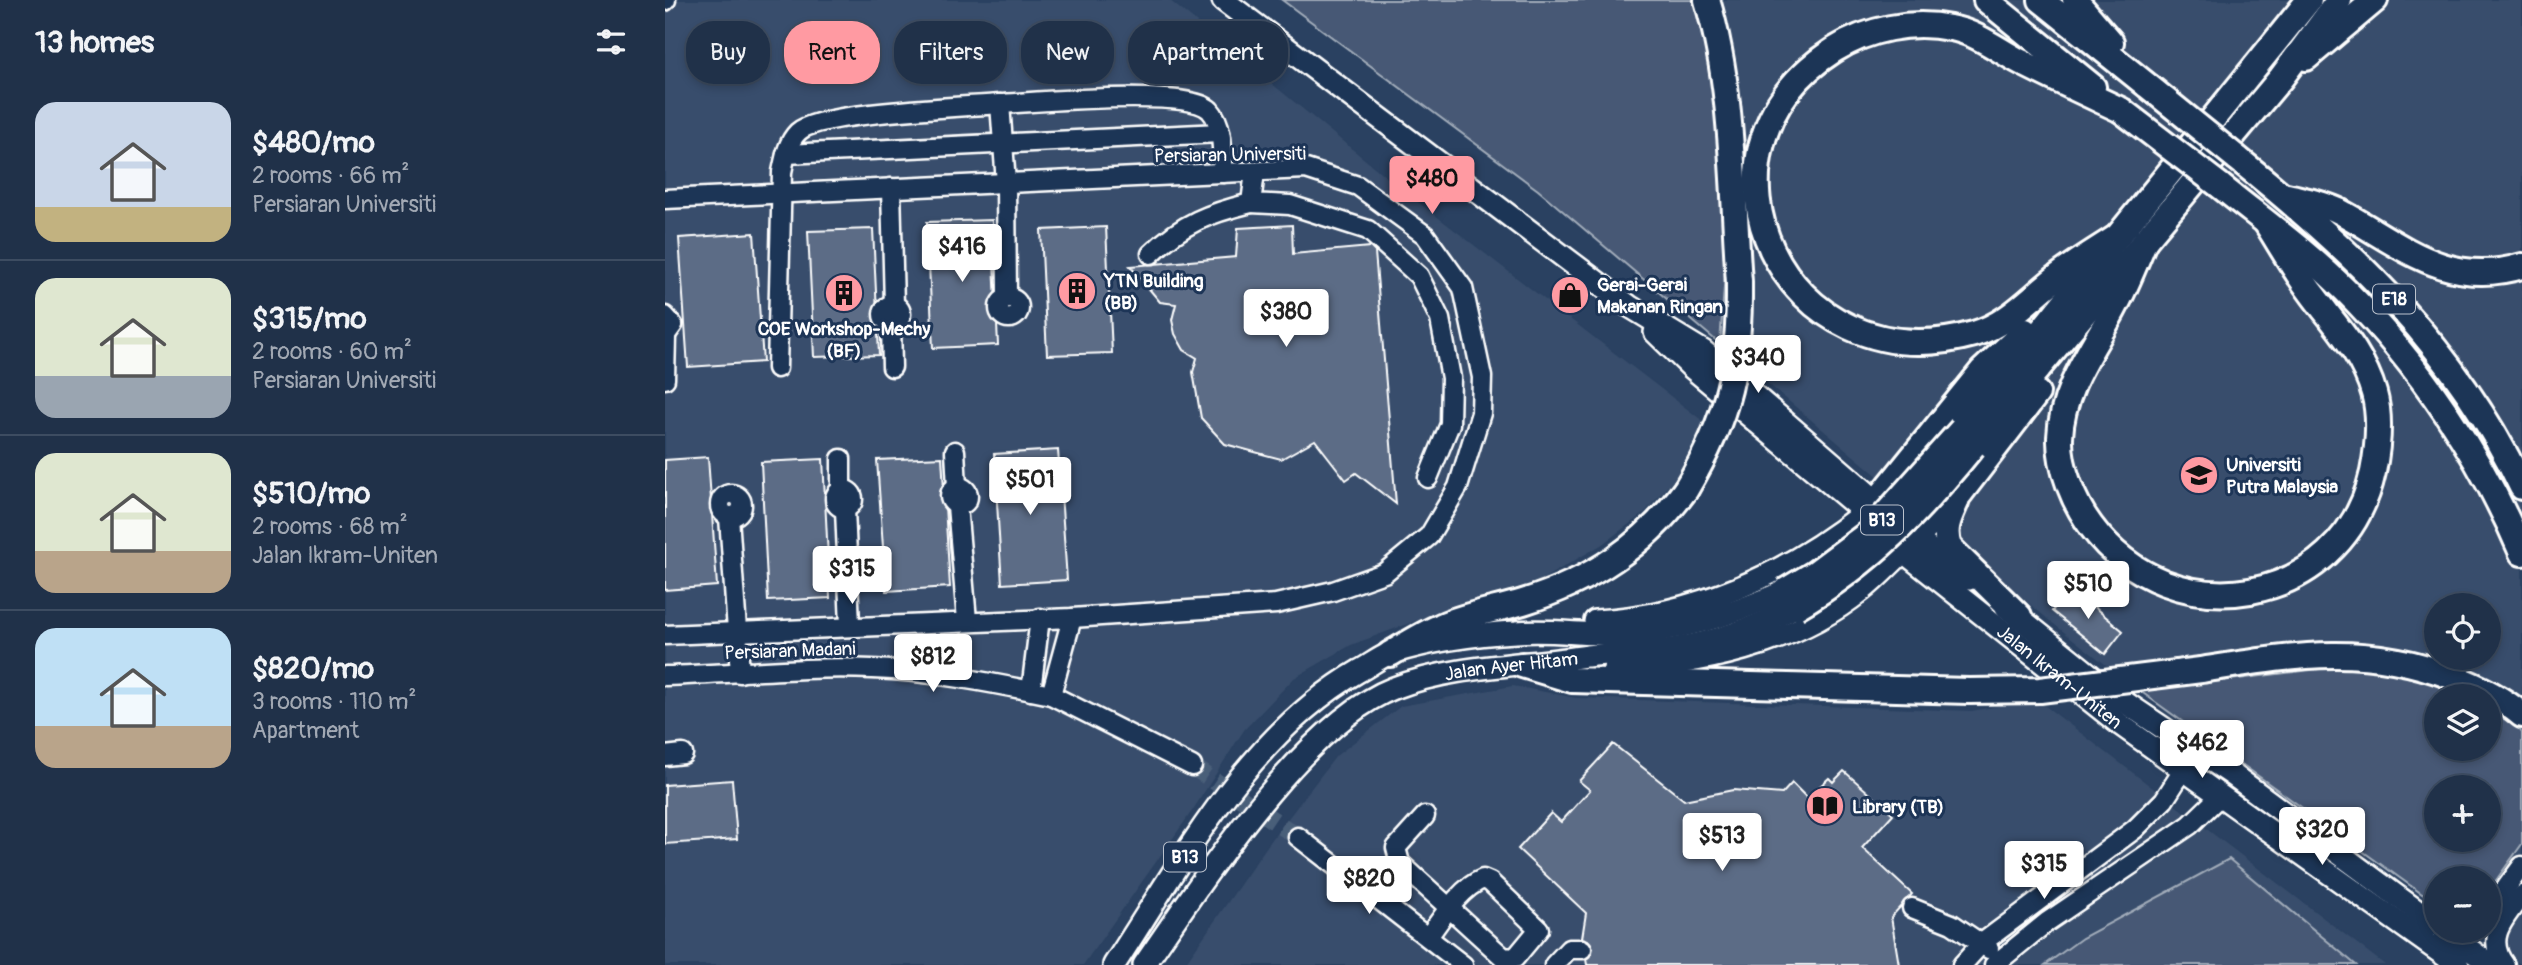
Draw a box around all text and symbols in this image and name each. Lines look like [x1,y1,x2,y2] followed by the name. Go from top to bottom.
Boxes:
[686,21,770,84] chip: Buy
[784,21,880,84] chip: Rent
[894,21,1007,84] chip: Filters
[1021,21,1114,84] chip: New
[1128,21,1288,84] chip: Apartment
[592,23,630,61] icon: filters
[35,24,154,61] text: 13 homes
[252,124,375,161] text: $480/mo
[91,130,175,214] icon: home
[1154,142,1306,168] street label: Persiaran Universiti
[1391,156,1473,216] pin: $480
[252,161,409,190] text: 2 rooms · 66 m²
[1405,164,1459,193] text: $480
[252,190,436,219] text: Persiaran Universiti
[921,224,1003,284] pin: $416
[938,232,986,261] text: $416
[1103,269,1204,315] place label: YTN Building (BB)
[1056,270,1098,312] building icon: YTN Building (BB)
[823,272,865,314] building icon: COE Workshop-Mechy (BF)
[1597,273,1723,319] place label: Gerai-Gerai Makanan Ringan
[1549,274,1591,316] shop icon: Gerai-Gerai Makanan Ringan
[2373,284,2415,314] road number: E18
[1245,290,1327,349] pin: $380
[1260,297,1312,326] text: $380
[252,300,367,337] text: $315/mo
[91,306,175,390] icon: home
[758,317,931,363] place label: COE Workshop-Mechy (BF)
[1717,336,1799,395] pin: $340
[252,337,412,366] text: 2 rooms · 60 m²
[1731,343,1785,372] text: $340
[252,366,436,395] text: Persiaran Universiti
[2226,453,2338,499] place label: Universiti Putra Malaysia
[2178,454,2220,496] school or university icon: Universiti Putra Malaysia
[989,458,1071,517] pin: $501
[1005,465,1055,494] text: $501
[252,475,370,512] text: $510/mo
[91,481,175,565] icon: home
[1861,506,1903,534] road number: B13
[252,512,408,541] text: 2 rooms · 68 m²
[252,541,438,570] text: Jalan Ikram-Uniten
[811,546,893,606] pin: $315
[829,554,875,583] text: $315
[2047,562,2129,621] pin: $510
[2063,569,2113,598] text: $510
[2424,593,2501,943] map controls
[2424,593,2501,670] button: locate
[1992,620,2127,734] street label: Jalan Ikram-Uniten
[892,634,974,694] pin: $812
[724,637,856,665] street label: Persiaran Madani
[910,642,956,671] text: $812
[1442,646,1580,687] street label: Jalan Ayer Hitam
[252,650,374,687] text: $820/mo
[91,656,175,740] icon: home
[2424,684,2501,761] button: layers
[252,687,416,716] text: 3 rooms · 110 m²
[252,716,359,745] text: Apartment
[2161,720,2243,780] pin: $462
[2176,728,2228,757] text: $462
[2424,775,2501,852] button: +
[1804,785,1846,827] library icon: Library (TB)
[1852,795,1944,819] place label: Library (TB)
[2281,808,2363,867] pin: $320
[1681,814,1763,873] pin: $513
[2295,815,2349,844] text: $320
[1699,821,1745,850] text: $513
[1164,842,1206,872] road number: B13
[2003,842,2085,901] pin: $315
[2021,849,2067,878] text: $315
[1328,856,1410,916] pin: $820
[1343,864,1395,893] text: $820
[2424,866,2501,943] button: −

